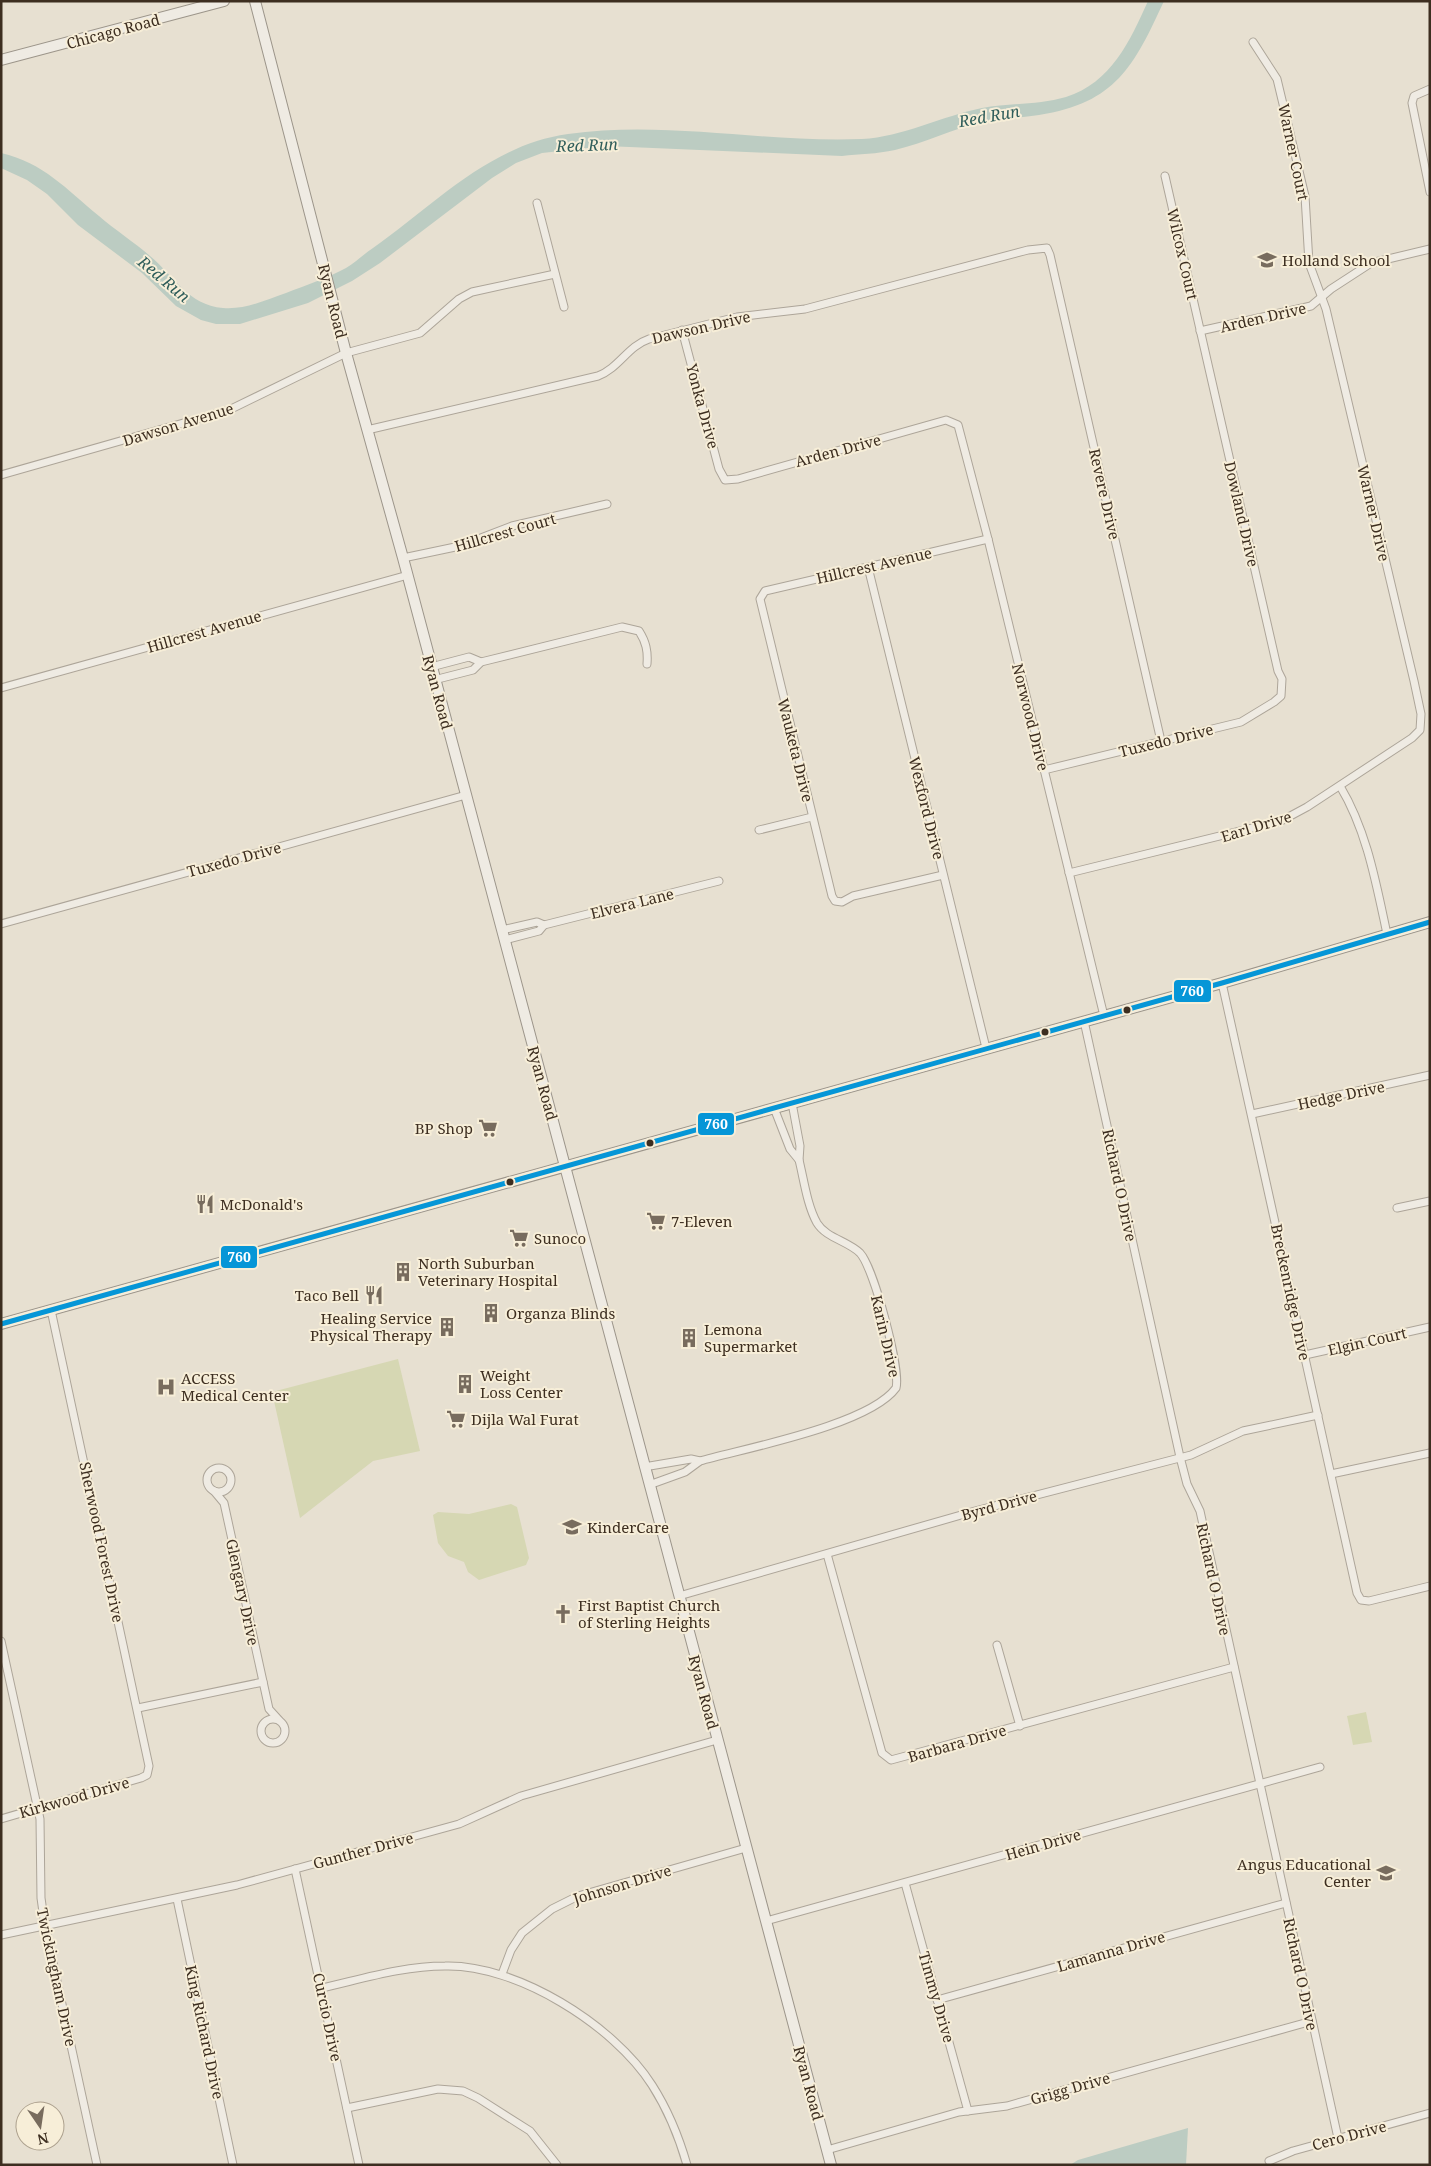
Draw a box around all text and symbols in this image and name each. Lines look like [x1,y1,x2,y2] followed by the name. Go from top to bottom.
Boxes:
[64,9,162,53] street label: Chicago Road
[956,100,1022,132] water label: Red Run
[1274,102,1314,202] street label: Warner Court
[555,133,619,157] water label: Red Run
[1163,206,1203,302] street label: Wilcox Court
[1256,249,1278,271] school or university icon: Holland School
[133,250,195,308] water label: Red Run
[1282,250,1390,270] place label: Holland School
[314,262,352,340] street label: Ryan Road
[1218,297,1308,337] street label: Arden Drive
[650,306,752,348] street label: Dawson Drive
[682,360,724,451] street label: Yonka Drive
[120,398,236,450] street label: Dawson Avenue
[793,429,883,471] street label: Arden Drive
[1085,446,1125,542] street label: Revere Drive
[1220,459,1264,569] street label: Dowland Drive
[1353,463,1395,563] street label: Warner Drive
[452,508,558,556] street label: Hillcrest Court
[814,542,934,588] street label: Hillcrest Avenue
[145,605,263,657] street label: Hillcrest Avenue
[418,653,458,731] street label: Ryan Road
[1008,661,1054,773] street label: Norwood Drive
[773,696,819,804] street label: Wauketa Drive
[1117,719,1215,761] street label: Tuxedo Drive
[905,754,949,862] street label: Wexford Drive
[1218,806,1294,846] street label: Earl Drive
[185,837,283,881] street label: Tuxedo Drive
[588,883,676,923] street label: Elvera Lane
[1173,979,1212,1003] line badge: 760
[1180,981,1204,1000] text: 760
[1122,1005,1132,1015] unlabelled marker
[1040,1027,1050,1037] unlabelled marker
[523,1044,563,1122] street label: Ryan Road
[1296,1076,1386,1114] street label: Hedge Drive
[697,1112,735,1136] line badge: 760
[704,1114,728,1133] text: 760
[477,1117,499,1139] supermarket icon: BP Shop
[415,1118,473,1138] place label: BP Shop
[1098,1127,1142,1243] street label: Richard O Drive
[645,1138,655,1148] unlabelled marker
[505,1177,515,1187] unlabelled marker
[194,1193,216,1215] restaurant icon: McDonald's
[220,1194,303,1214] place label: McDonald's
[645,1210,667,1232] supermarket icon: 7-Eleven
[671,1211,733,1231] place label: 7-Eleven
[1267,1222,1315,1362] street label: Breckenridge Drive
[508,1227,530,1249] supermarket icon: Sunoco
[534,1228,586,1248] place label: Sunoco
[220,1245,258,1269] line badge: 760
[227,1247,251,1266] text: 760
[418,1253,558,1290] place label: North Suburban Veterinary Hospital
[392,1261,414,1283] building icon: North Suburban Veterinary Hospital
[363,1284,385,1306] restaurant icon: Taco Bell
[295,1285,359,1305] place label: Taco Bell
[867,1293,905,1379] street label: Karin Drive
[480,1302,502,1324] building icon: Organza Blinds
[506,1303,616,1323] place label: Organza Blinds
[310,1308,433,1345] place label: Healing Service Physical Therapy
[436,1316,458,1338] building icon: Healing Service Physical Therapy
[704,1319,797,1356] place label: Lemona Supermarket
[1326,1322,1408,1360] street label: Elgin Court
[678,1327,700,1349] building icon: Lemona Supermarket
[480,1365,563,1402] place label: Weight Loss Center
[181,1368,289,1405] place label: ACCESS Medical Center
[454,1373,476,1395] building icon: Weight Loss Center
[155,1376,177,1398] hospital icon: ACCESS Medical Center
[445,1408,467,1430] supermarket icon: Dijla Wal Furat
[471,1409,579,1429] place label: Dijla Wal Furat
[75,1460,129,1624] street label: Sherwood Forest Drive
[959,1485,1039,1525] street label: Byrd Drive
[561,1516,583,1538] school or university icon: KinderCare
[587,1517,669,1537] place label: KinderCare
[1192,1521,1236,1637] street label: Richard O Drive
[222,1537,264,1647] street label: Glengary Drive
[578,1595,721,1632] place label: First Baptist Church of Sterling Heights
[552,1603,574,1625] church icon: First Baptist Church of Sterling Heights
[684,1653,724,1731] street label: Ryan Road
[905,1719,1009,1767] street label: Barbara Drive
[16,1772,132,1822] street label: Kirkwood Drive
[1003,1824,1083,1864] street label: Hein Drive
[311,1827,415,1873] street label: Gunther Drive
[1237,1854,1371,1891] place label: Angus Educational Center
[569,1860,674,1909] street label: Johnson Drive
[1375,1862,1397,1884] school or university icon: Angus Educational Center
[33,1906,81,2048] street label: Twickingham Drive
[1279,1916,1323,2032] street label: Richard O Drive
[1055,1926,1167,1976] street label: Lamanna Drive
[914,1949,960,2045] street label: Timmy Drive
[181,1963,229,2101] street label: King Richard Drive
[309,1971,347,2063] street label: Curcio Drive
[789,2044,829,2122] street label: Ryan Road
[1028,2067,1112,2109] street label: Grigg Drive
[15,2101,65,2151] north arrow
[1310,2115,1388,2155] street label: Cero Drive
[36,2129,51,2150] text: N

